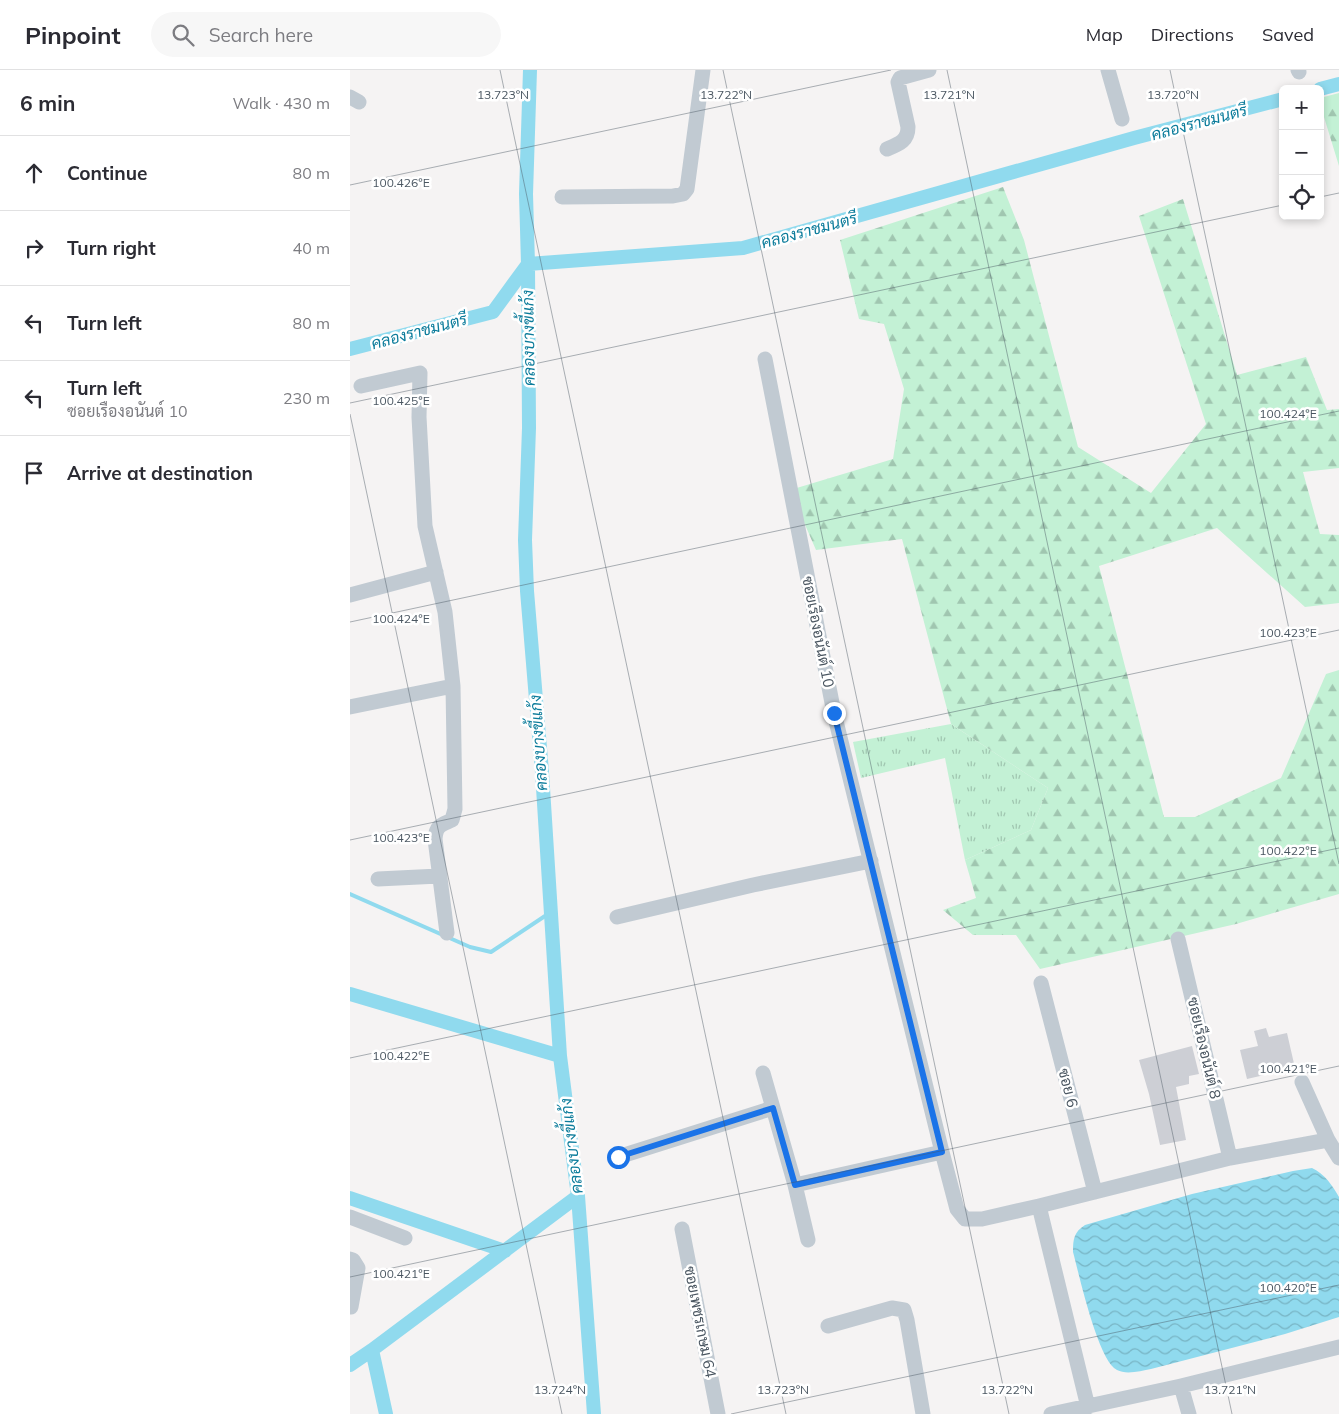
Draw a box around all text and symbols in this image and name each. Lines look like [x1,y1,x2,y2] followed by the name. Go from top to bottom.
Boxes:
[151,12,501,57] search box
[25,20,121,50] text: Pinpoint
[169,21,197,49] icon: search
[209,23,313,47] text: Search here
[1086,23,1123,46] text: Map
[1151,23,1234,46] text: Directions
[1262,23,1314,46] text: Saved
[1279,85,1324,220] map controls
[1279,85,1324,130] button: +
[477,87,529,102] text: 13.723°N
[700,87,752,102] text: 13.722°N
[923,87,975,102] text: 13.721°N
[1147,87,1199,102] text: 13.720°N
[20,90,75,116] text: 6 min
[232,93,330,113] text: Walk · 430 m
[1149,98,1250,144] water label: คลองราชมนตรี
[1279,130,1324,175] button: −
[20,159,48,187] icon: ahead
[67,161,147,185] text: Continue
[293,163,330,183] text: 80 m
[372,175,430,190] text: 100.426°E
[1279,175,1324,220] button: locate
[759,206,860,252] water label: คลองราชมนตรี
[20,234,48,262] icon: right
[67,236,156,260] text: Turn right
[293,238,330,258] text: 40 m
[513,290,539,386] water label: คลองบางขี้แก้ง
[369,307,470,353] water label: คลองราชมนตรี
[20,309,48,337] icon: left
[67,311,142,335] text: Turn left
[293,313,330,333] text: 80 m
[67,376,142,400] text: Turn left
[20,384,48,412] icon: left
[283,388,330,408] text: 230 m
[372,393,430,408] text: 100.425°E
[67,401,188,421] text: ซอยเรืองอนันต์ 10
[1259,406,1317,421] text: 100.424°E
[20,459,48,487] icon: arrive
[67,461,253,485] text: Arrive at destination
[798,575,839,689] street label: ซอยเรืองอนันต์ 10
[372,611,430,626] text: 100.424°E
[1259,625,1317,640] text: 100.423°E
[521,694,551,792] water label: คลองบางขี้แก้ง
[823,702,846,725] route end
[372,830,430,845] text: 100.423°E
[1259,843,1317,858] text: 100.422°E
[1184,995,1225,1101] street label: ซอยเรืองอนันต์ 8
[372,1048,430,1063] text: 100.422°E
[1259,1061,1317,1076] text: 100.421°E
[1054,1066,1082,1109] street label: ซอย 6
[551,1097,587,1195] water label: คลองบางขี้แก้ง
[607,1146,630,1169] route start
[680,1265,721,1379] street label: ซอยเพชรเกษม 64
[372,1266,430,1281] text: 100.421°E
[1259,1280,1317,1295] text: 100.420°E
[534,1382,586,1397] text: 13.724°N
[757,1382,809,1397] text: 13.723°N
[981,1382,1033,1397] text: 13.722°N
[1204,1382,1256,1397] text: 13.721°N

